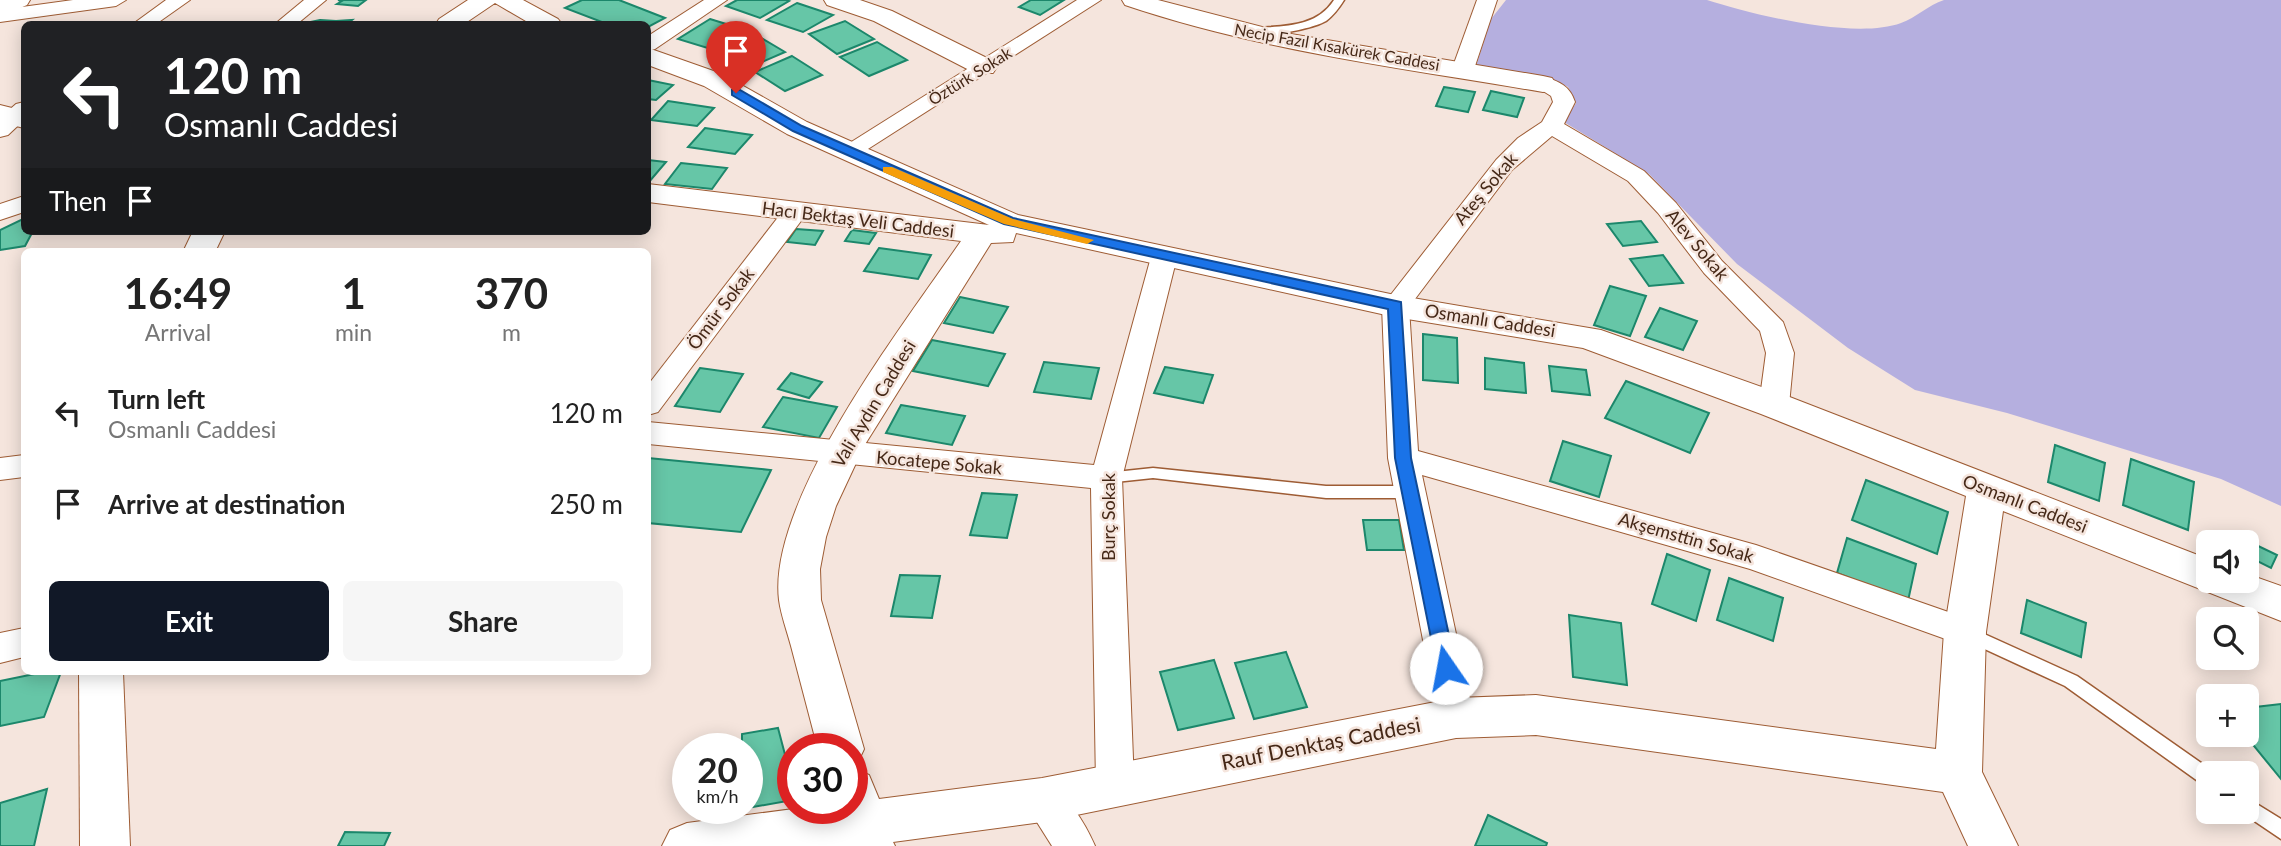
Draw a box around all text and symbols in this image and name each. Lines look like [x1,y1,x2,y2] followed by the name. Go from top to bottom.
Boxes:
[1233,19,1441,74] street label: Necip Fazıl Kısakürek Caddesi
[706,21,766,93] pin
[717,32,755,70] icon: arrive
[925,42,1016,109] street label: Öztürk Sokak
[164,46,302,104] text: 120 m
[49,49,140,140] icon: left
[164,105,398,144] text: Osmanlı Caddesi
[1449,147,1522,229] street label: Ateş Sokak
[121,182,159,220] icon: arrive
[49,185,107,217] text: Then
[761,196,956,242] street label: Hacı Bektaş Veli Caddesi
[1662,204,1734,285] street label: Alev Sokak
[682,262,759,354] street label: Ömür Sokak
[124,268,232,318] text: 16:49
[341,268,366,318] text: 1
[475,268,548,318] text: 370
[1423,299,1557,341] street label: Osmanlı Caddesi
[145,318,211,346] text: Arrival
[335,318,372,346] text: min
[502,318,521,346] text: m
[826,336,920,471] street label: Vali Aydın Caddesi
[108,383,205,415] text: Turn left
[49,394,87,432] icon: left
[550,397,623,429] text: 120 m
[108,415,276,443] text: Osmanlı Caddesi
[875,446,1004,479] street label: Kocatepe Sokak
[1960,469,2091,537] street label: Osmanlı Caddesi
[1097,472,1119,561] street label: Burç Sokak
[49,485,87,523] icon: arrive
[108,488,345,520] text: Arrive at destination
[550,488,623,520] text: 250 m
[1616,507,1757,567] street label: Akşemsttin Sokak
[2196,530,2259,824] map controls
[2196,530,2259,593] button: sound
[49,581,329,661] button: Exit
[343,581,623,661] button: Share
[2196,607,2259,670] button: search
[1409,631,1483,705] position arrow
[2196,684,2259,747] button: +
[1219,711,1422,774] street label: Rauf Denktaş Caddesi
[777,733,868,824] speed limit sign: 30
[697,748,738,790] text: 20
[2196,761,2259,824] button: −
[696,785,739,807] text: km/h

